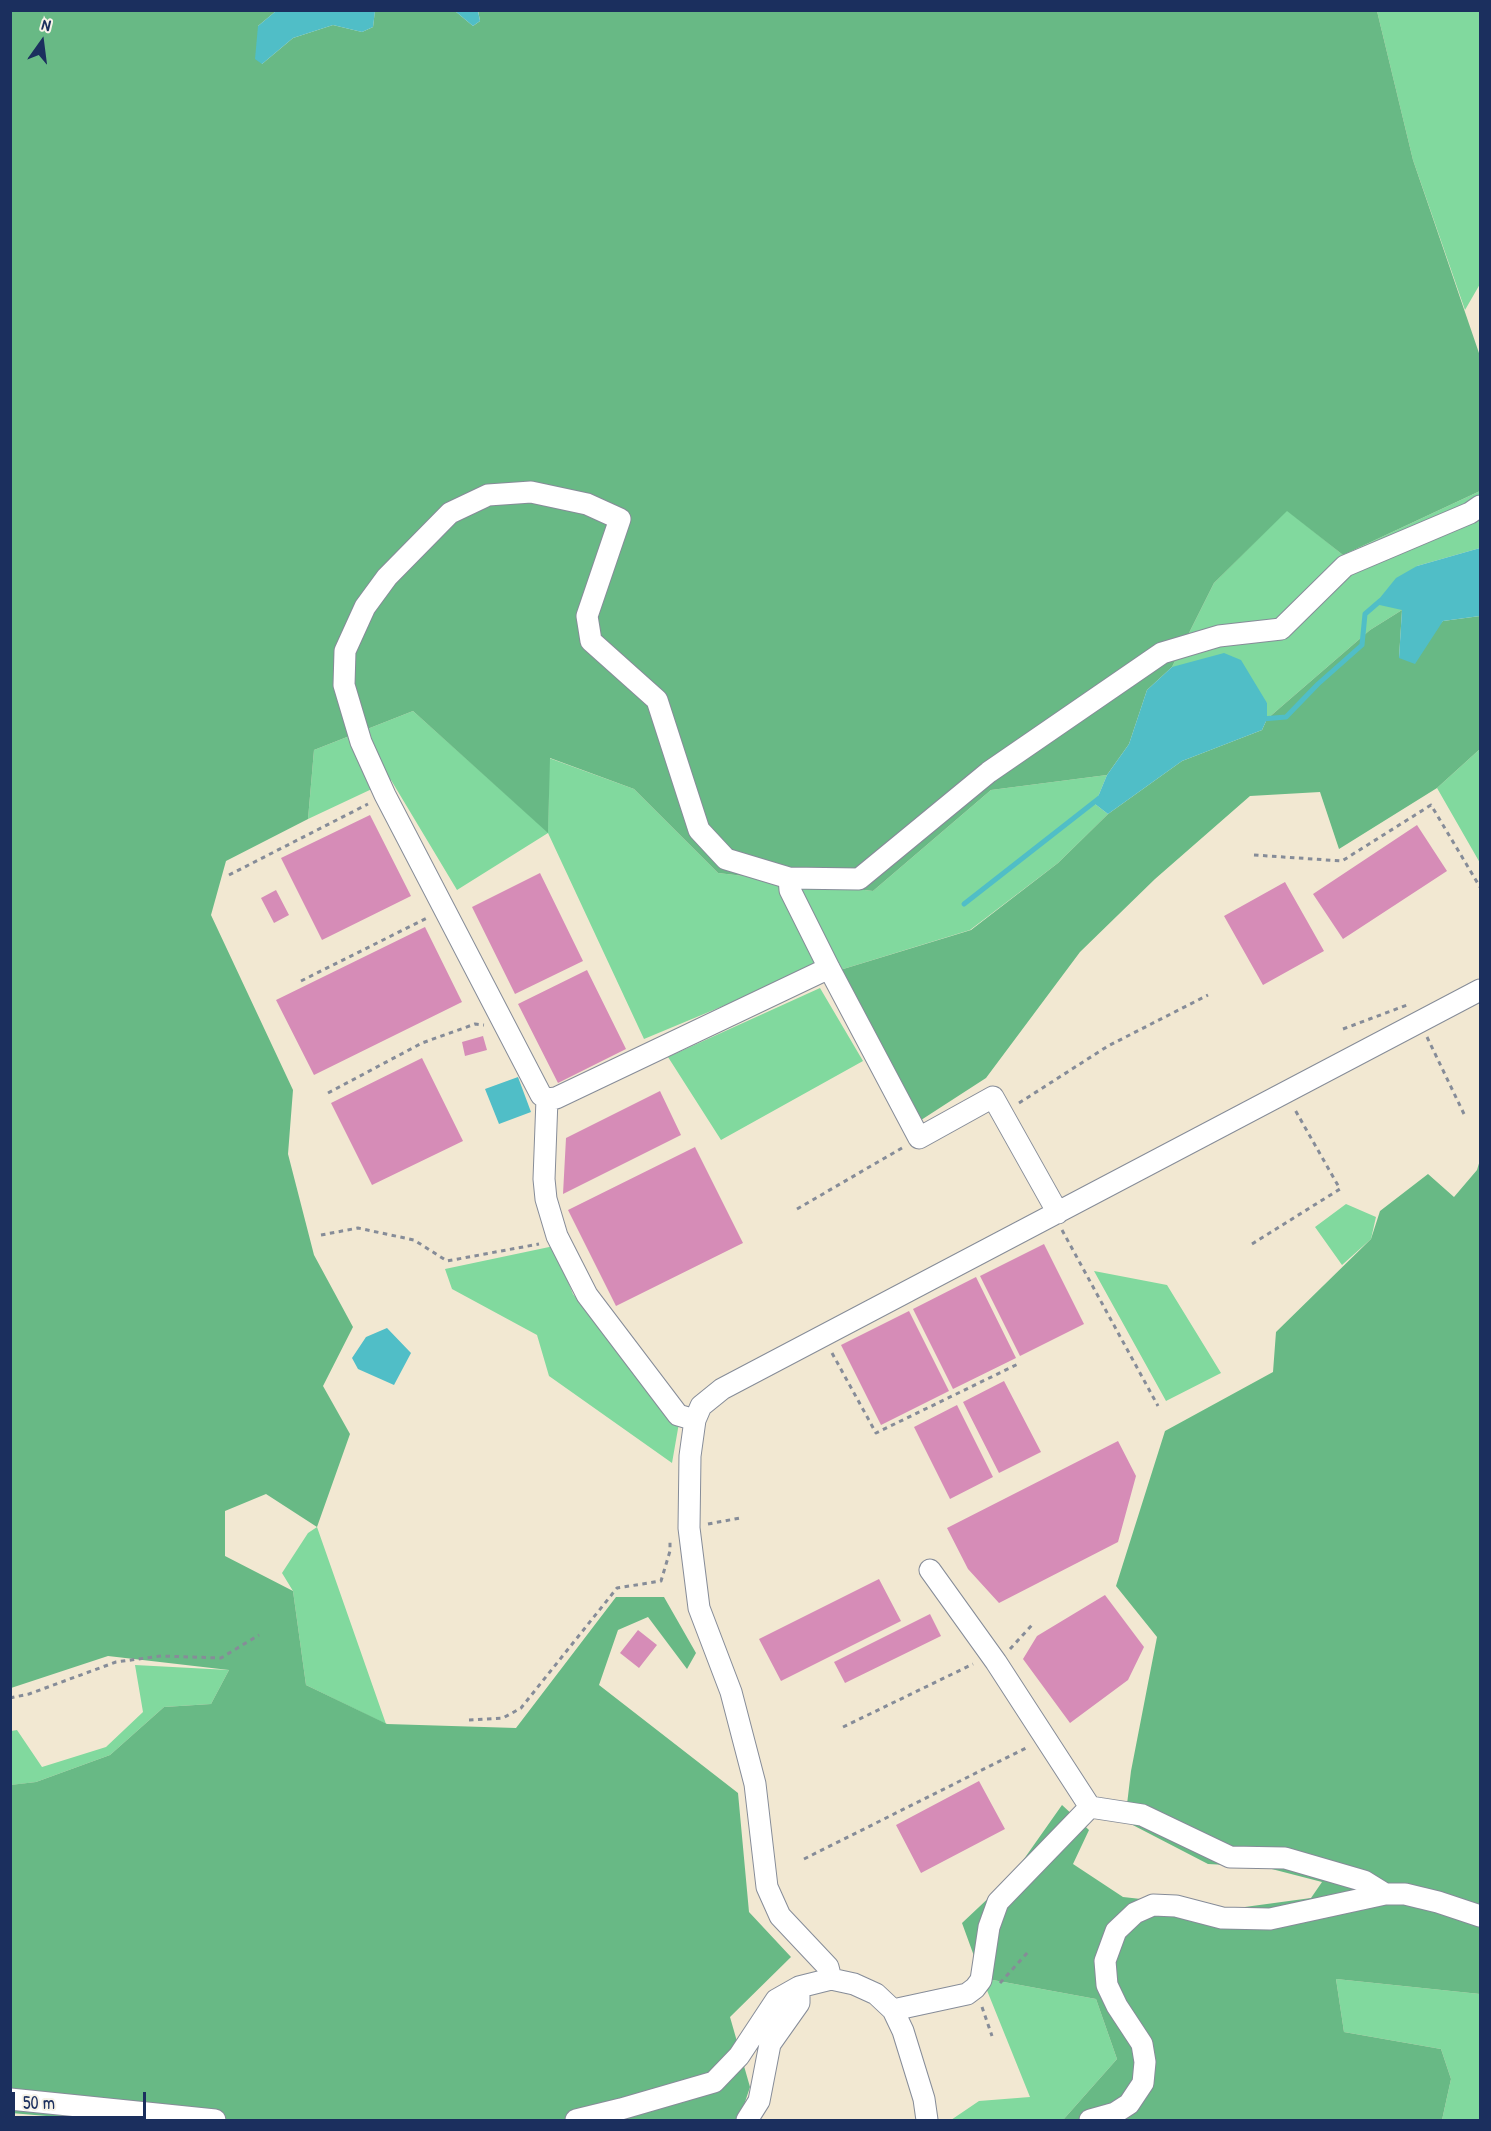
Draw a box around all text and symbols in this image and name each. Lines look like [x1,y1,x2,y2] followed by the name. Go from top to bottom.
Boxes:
[12,12,72,72] north arrow
[40,13,53,36] text: N
[15,2080,148,2118] scale bar
[23,2090,55,2115] text: 50 m

